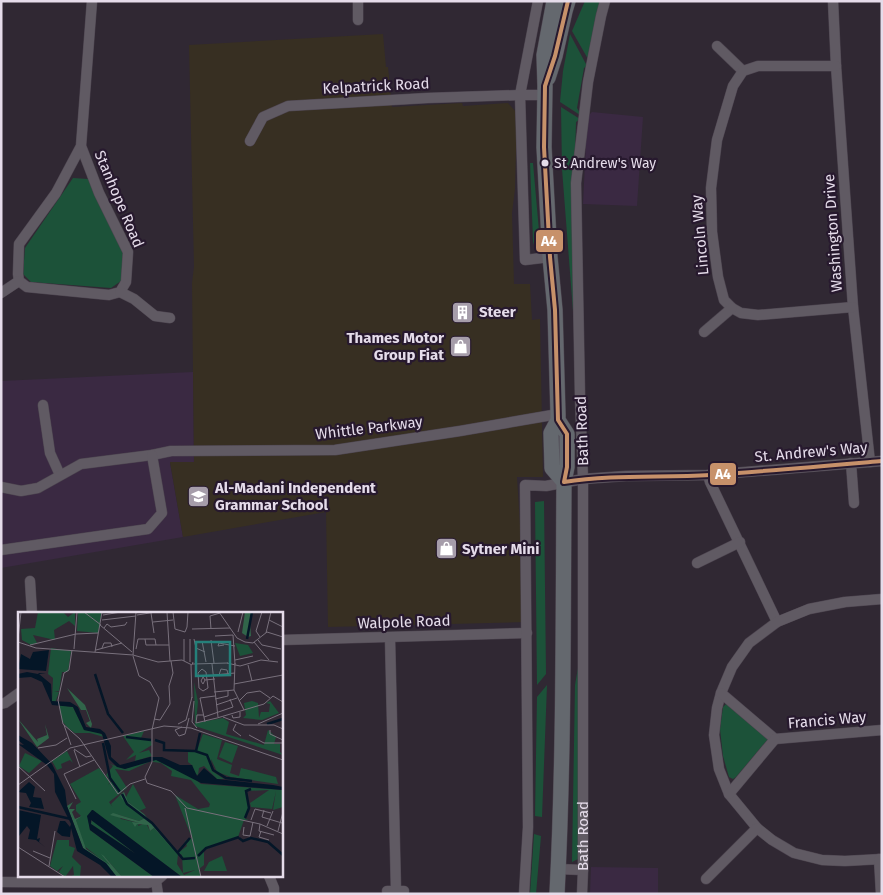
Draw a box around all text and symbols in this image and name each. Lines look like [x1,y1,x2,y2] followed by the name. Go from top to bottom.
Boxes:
[322,74,430,98] street label: Kelpatrick Road
[90,148,148,250] street label: Stanhope Road
[554,155,656,172] place label: St Andrew's Way
[540,158,550,168] marker: St Andrew's Way
[820,173,846,293] street label: Washington Drive
[687,193,712,276] street label: Lincoln Way
[535,229,564,253] line badge: A4
[540,233,557,250] text: A4
[451,300,475,324] building icon: Steer
[479,303,517,321] place label: Steer
[346,329,445,364] place label: Thames Motor Group Fiat
[448,335,472,359] shop icon: Thames Motor Group Fiat
[572,396,592,466] street label: Bath Road
[314,412,424,444] street label: Whittle Parkway
[754,438,869,466] street label: St. Andrew's Way
[709,462,737,486] line badge: A4
[714,466,731,483] text: A4
[214,479,376,514] place label: Al-Madani Independent Grammar School
[187,485,211,509] school or university icon: Al-Madani Independent Grammar School
[434,537,458,561] shop icon: Sytner Mini
[462,540,539,558] place label: Sytner Mini
[357,611,451,633] street label: Walpole Road
[18,612,282,878] inset map
[787,708,868,732] street label: Francis Way
[574,801,592,871] street label: Bath Road

